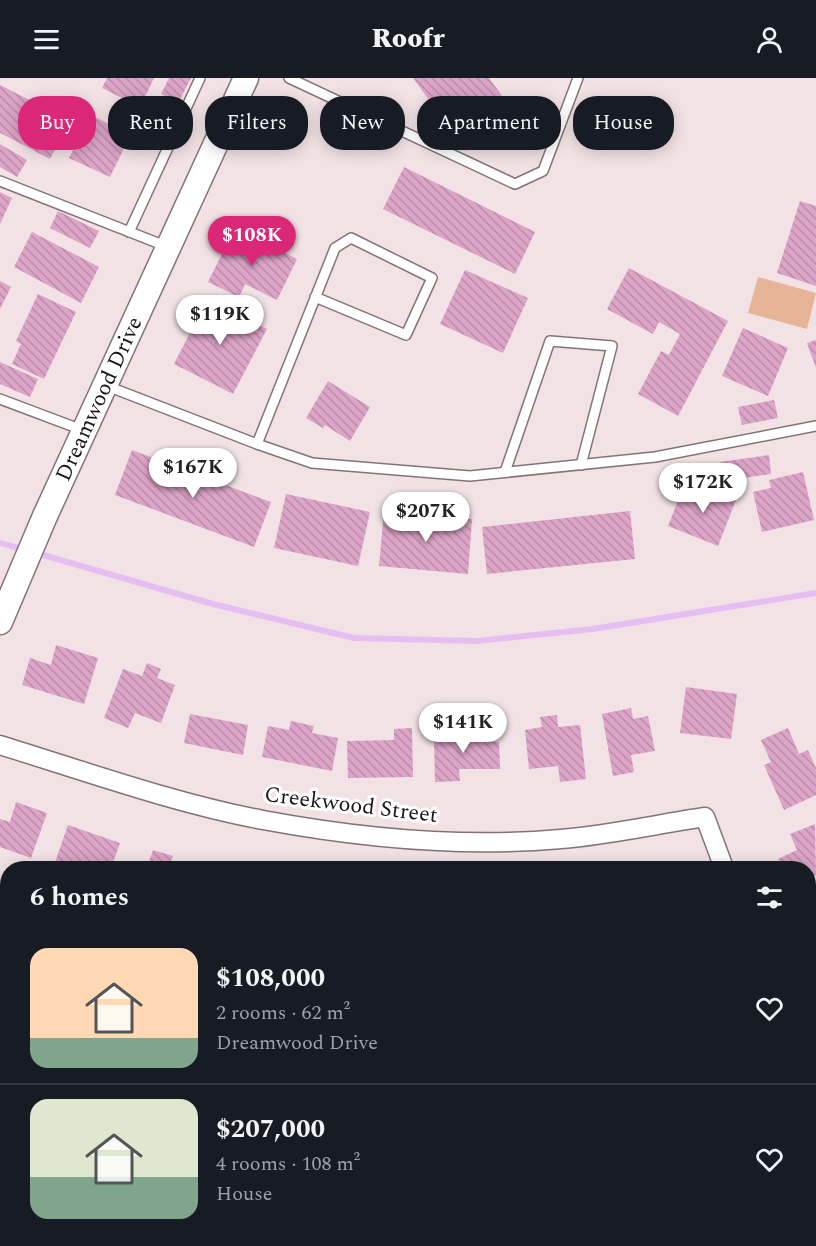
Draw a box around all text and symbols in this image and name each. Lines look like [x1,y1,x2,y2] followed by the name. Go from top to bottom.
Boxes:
[371,18,445,60] text: Roofr
[30,23,63,56] icon: menu
[753,23,786,56] icon: person
[18,96,96,150] chip: Buy
[108,96,193,150] chip: Rent
[205,96,308,150] chip: Filters
[320,96,405,150] chip: New
[417,96,561,150] chip: Apartment
[573,96,674,150] chip: House
[210,216,294,267] pin: $108K
[222,220,282,250] text: $108K
[178,295,262,346] pin: $119K
[190,299,250,329] text: $119K
[47,311,151,487] street label: Dreamwood Drive
[151,448,235,499] pin: $167K
[163,452,223,482] text: $167K
[661,463,745,514] pin: $172K
[673,467,733,497] text: $172K
[384,492,468,543] pin: $207K
[396,496,456,526] text: $207K
[421,703,505,754] pin: $141K
[433,707,493,737] text: $141K
[262,778,440,832] street label: Creekwood Street
[30,877,129,917] text: 6 homes
[753,881,786,914] icon: filters
[216,958,325,998] text: $108,000
[78,972,150,1044] icon: home
[753,992,786,1025] icon: heart
[216,998,350,1028] text: 2 rooms · 62 m²
[216,1028,378,1058] text: Dreamwood Drive
[216,1109,325,1149] text: $207,000
[78,1123,150,1195] icon: home
[753,1143,786,1176] icon: heart
[216,1149,360,1179] text: 4 rooms · 108 m²
[216,1179,273,1209] text: House

